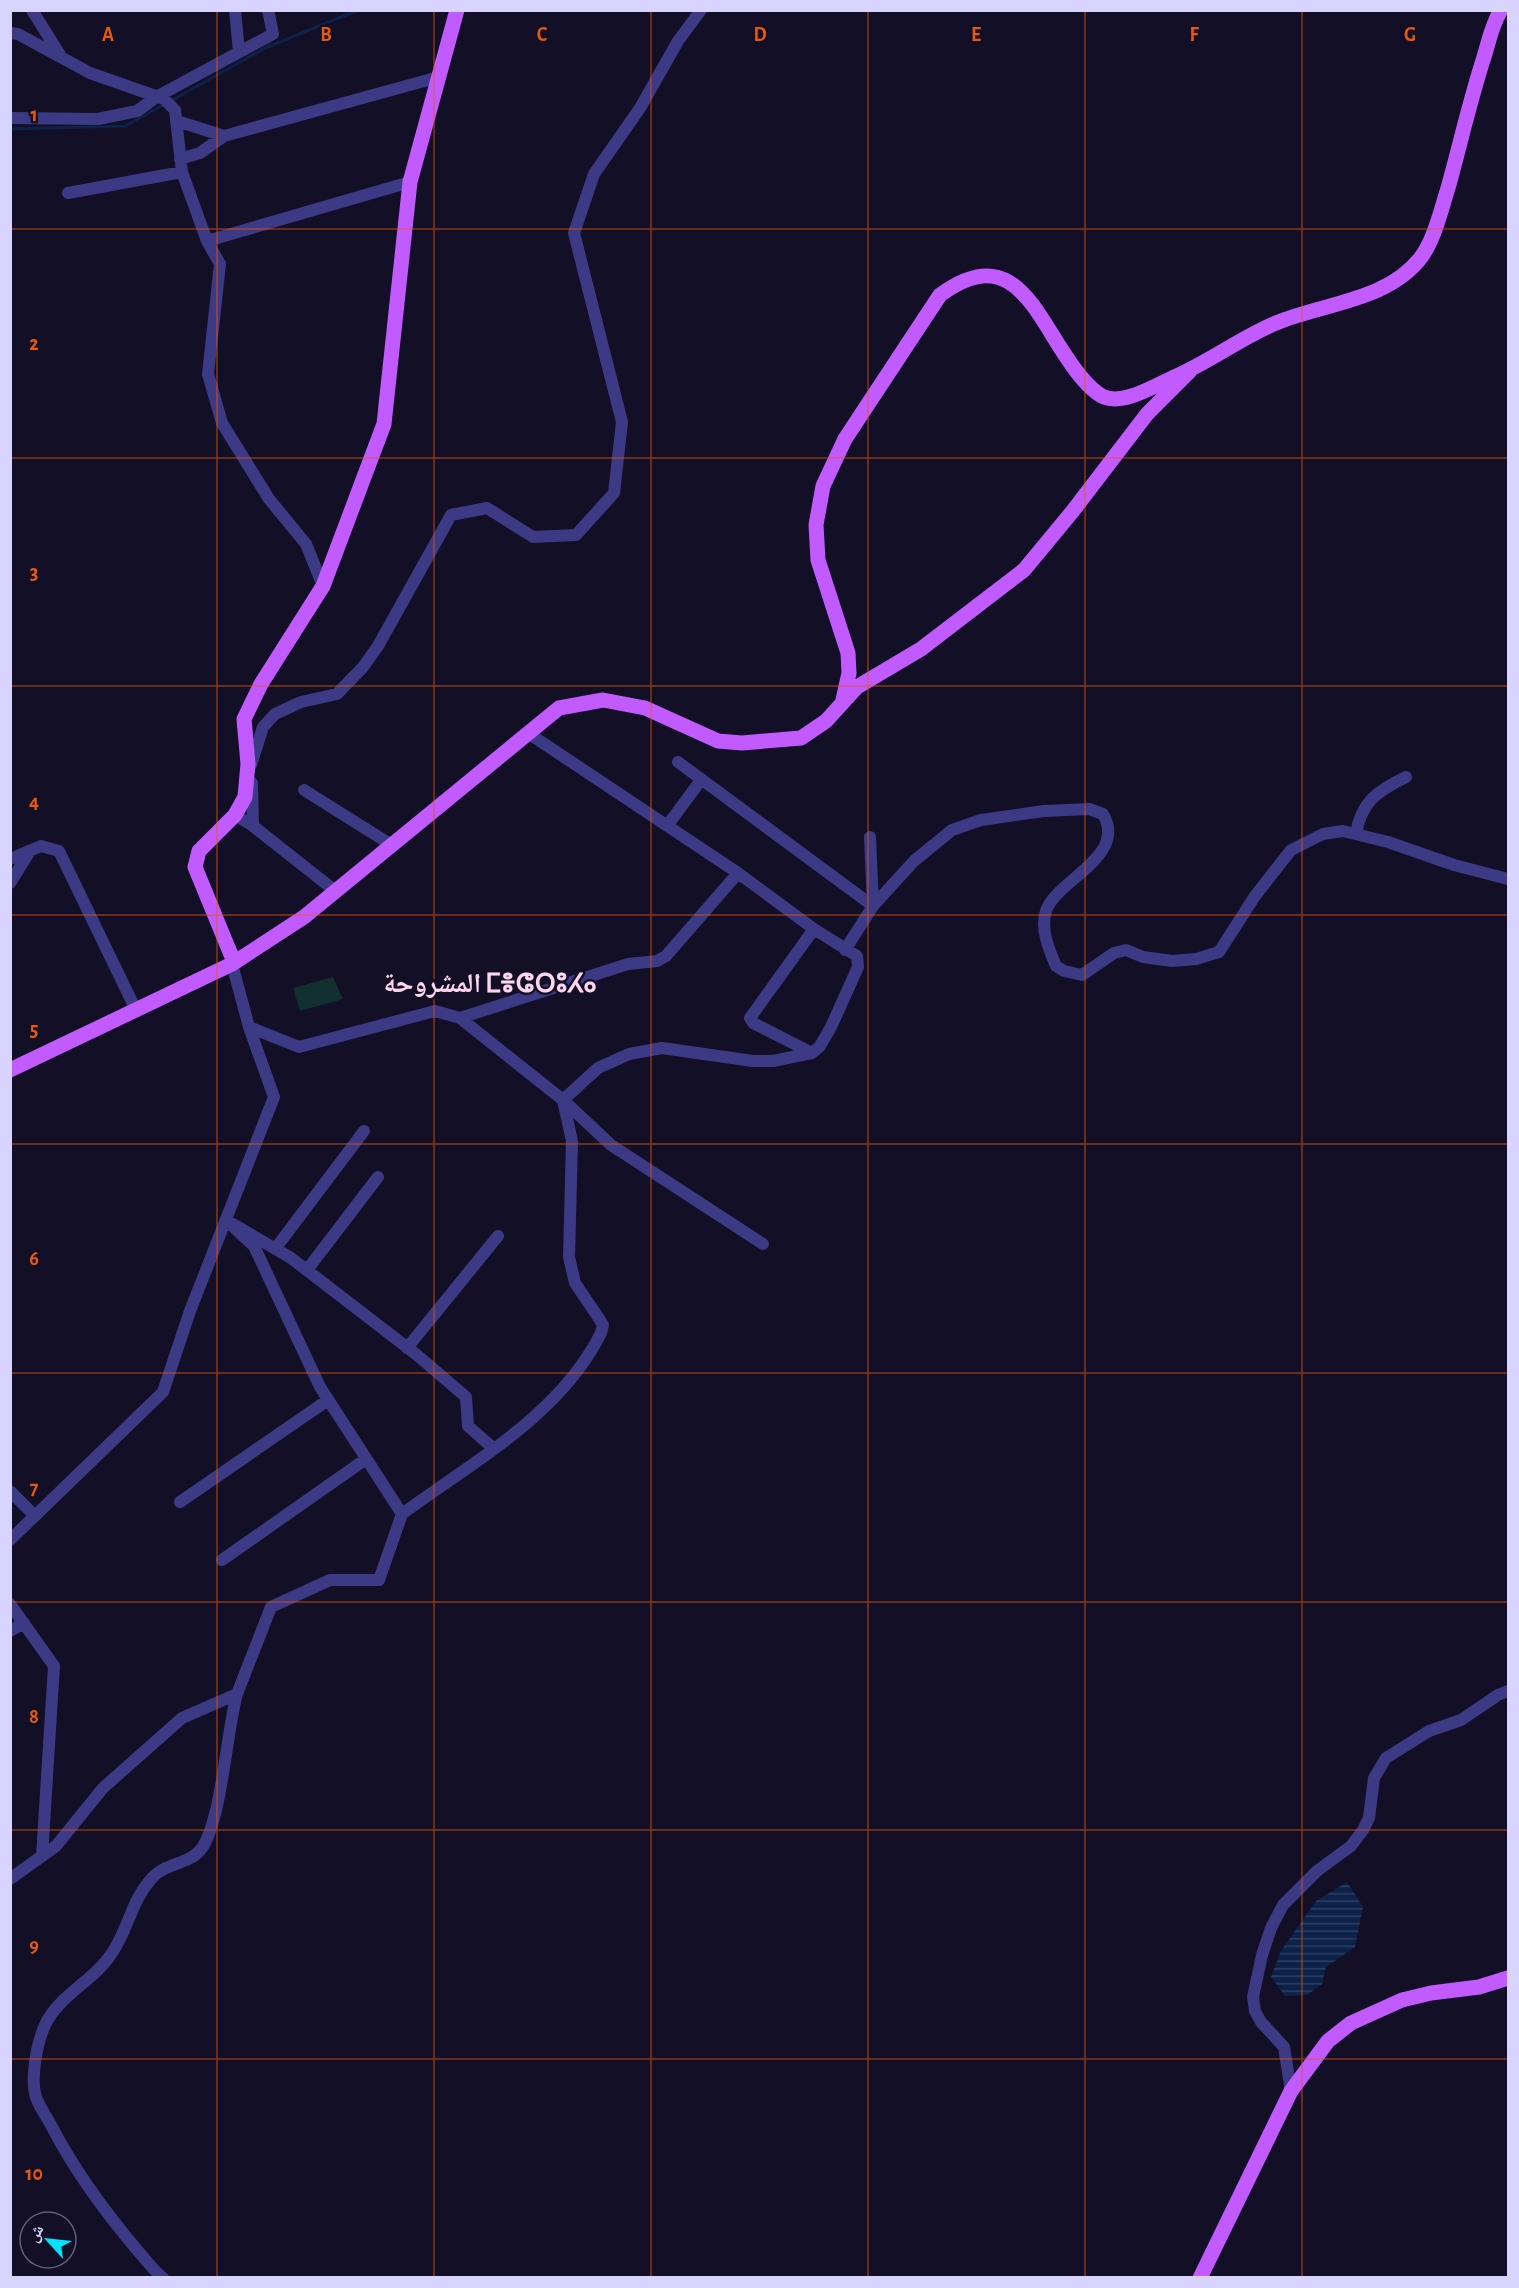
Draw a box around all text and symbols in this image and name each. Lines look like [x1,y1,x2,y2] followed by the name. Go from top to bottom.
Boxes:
[102,25,114,45] text: A
[320,25,332,45] text: B
[537,25,548,45] text: C
[753,25,767,45] text: D
[971,25,981,45] text: E
[1189,25,1199,45] text: F
[1404,25,1416,45] text: G
[30,105,38,125] text: 1
[29,334,39,354] text: 2
[30,563,38,583] text: 3
[29,792,39,812] text: 4
[383,970,597,998] district label: المشروحة ⵎⴻⵛⵔⵓⵃⴰ
[30,1020,38,1040] text: 5
[29,1249,39,1269] text: 6
[30,1478,39,1498] text: 7
[29,1707,39,1727] text: 8
[29,1936,39,1956] text: 9
[25,2164,43,2184] text: 10
[18,2210,78,2270] north arrow
[25,2222,47,2245] text: ش

